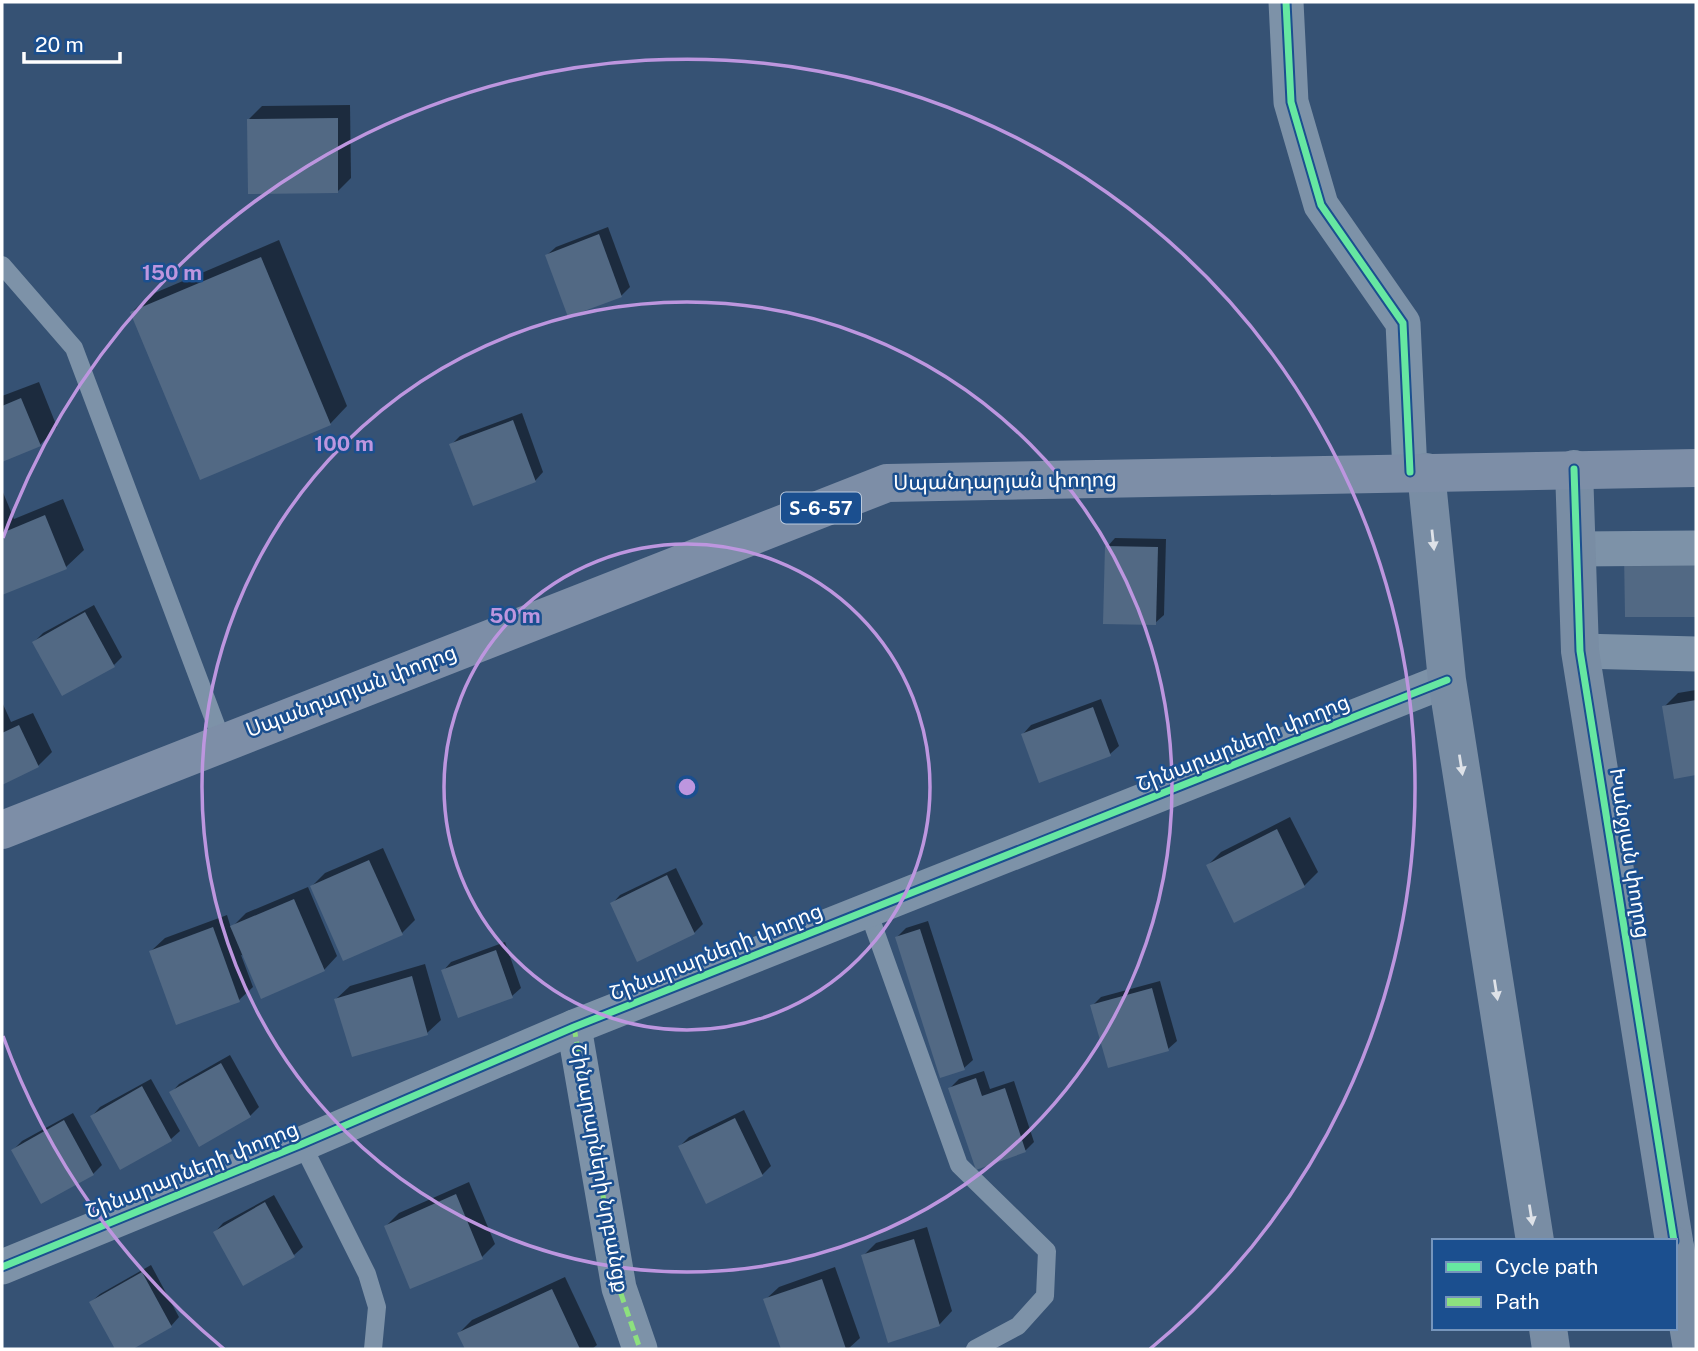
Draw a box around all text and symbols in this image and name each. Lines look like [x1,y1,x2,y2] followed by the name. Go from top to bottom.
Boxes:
[24,21,121,65] scale bar
[35,32,84,57] text: 20 m
[142,260,202,285] text: 150 m
[314,431,374,456] text: 100 m
[893,466,1117,495] street label: Սպանդարյան փողոց
[781,492,861,524] road number: Տ-6-57
[1428,529,1439,551] one-way arrow
[489,603,541,628] text: 50 m
[242,639,460,742] street label: Սպանդարյան փողոց
[1133,688,1353,797] street label: Շինարարների փողոց
[1456,754,1467,776] one-way arrow
[1605,766,1656,940] street label: Խանջյան փողոց
[675,775,699,799] centre of rings
[606,897,826,1006] street label: Շինարարների փողոց
[1490,979,1501,1001] one-way arrow
[566,1041,635,1294] street label: Շինարարների նրբանցք
[82,1115,302,1224] street label: Շինարարների փողոց
[1525,1204,1536,1226] one-way arrow
[1432,1239,1677,1330] legend
[1495,1254,1598,1279] text: Cycle path
[1495,1289,1540,1314] text: Path

